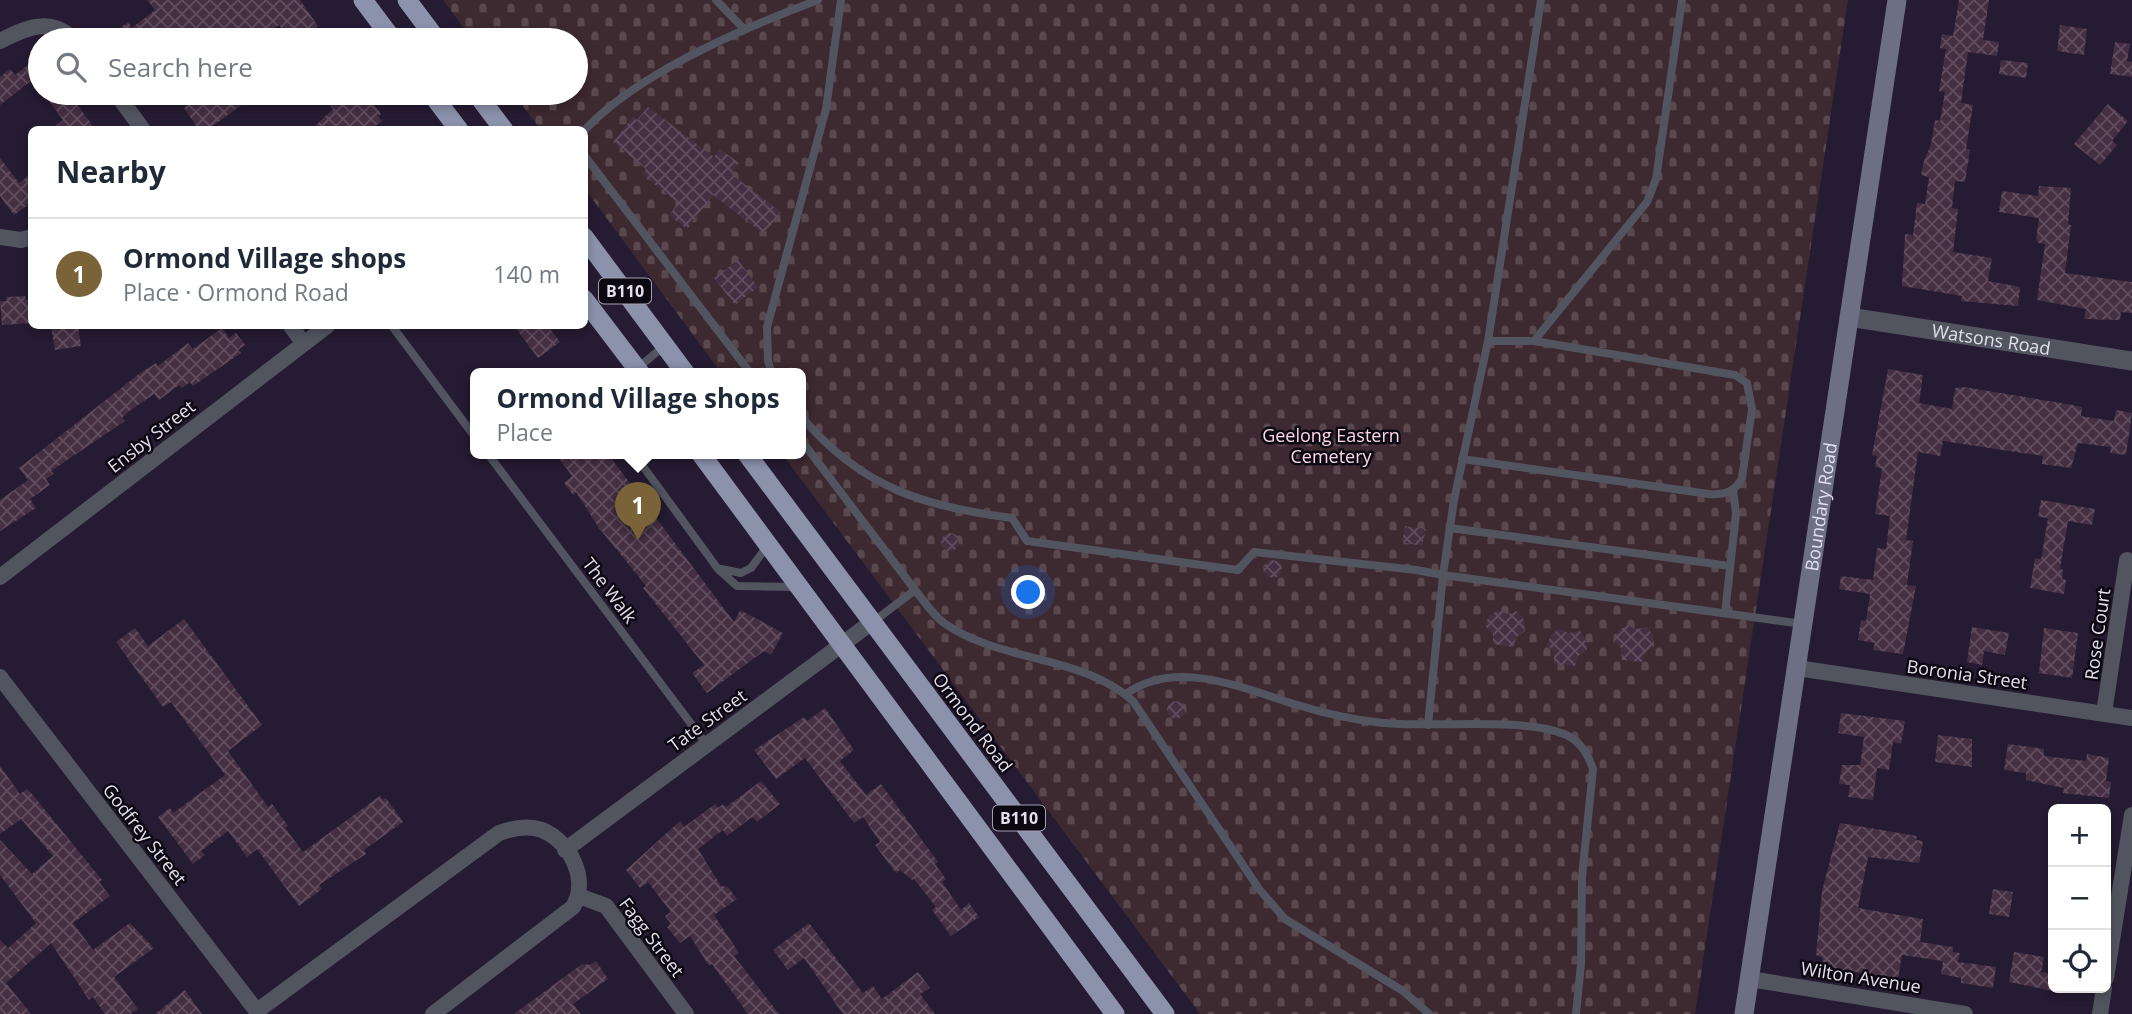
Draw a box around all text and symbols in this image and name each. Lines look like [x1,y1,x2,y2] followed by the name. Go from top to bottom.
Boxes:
[28,28,588,105] search box
[52,48,90,86] icon: search
[108,49,253,85] text: Search here
[56,151,166,192] text: Nearby
[123,240,406,276] text: Ormond Village shops
[72,258,86,290] text: 1
[493,258,560,290] text: 140 m
[123,276,349,308] text: Place · Ormond Road
[599,278,651,304] road number: B110
[1930,318,2052,360] street label: Watsons Road
[470,368,806,459] popup
[496,380,780,416] text: Ormond Village shops
[102,394,200,478] street label: Ensby Street
[496,416,553,448] text: Place
[1262,423,1400,468] park label: Geelong Eastern Cemetery
[1799,441,1842,573] street label: Boundary Road
[615,482,661,540] pin: 1
[577,552,643,628] street label: The Walk
[1011,575,1045,609] your location
[2079,587,2115,681] street label: Rose Court
[1905,654,2029,694] street label: Boronia Street
[928,667,1018,777] street label: Ormond Road
[663,683,751,757] street label: Tate Street
[98,778,192,890] street label: Godfrey Street
[2048,804,2111,993] map controls
[2048,804,2111,867] button: +
[993,806,1045,831] road number: B110
[2048,867,2111,930] button: −
[614,892,690,982] street label: Fagg Street
[2048,930,2111,993] button: locate
[1799,956,1923,998] street label: Wilton Avenue

